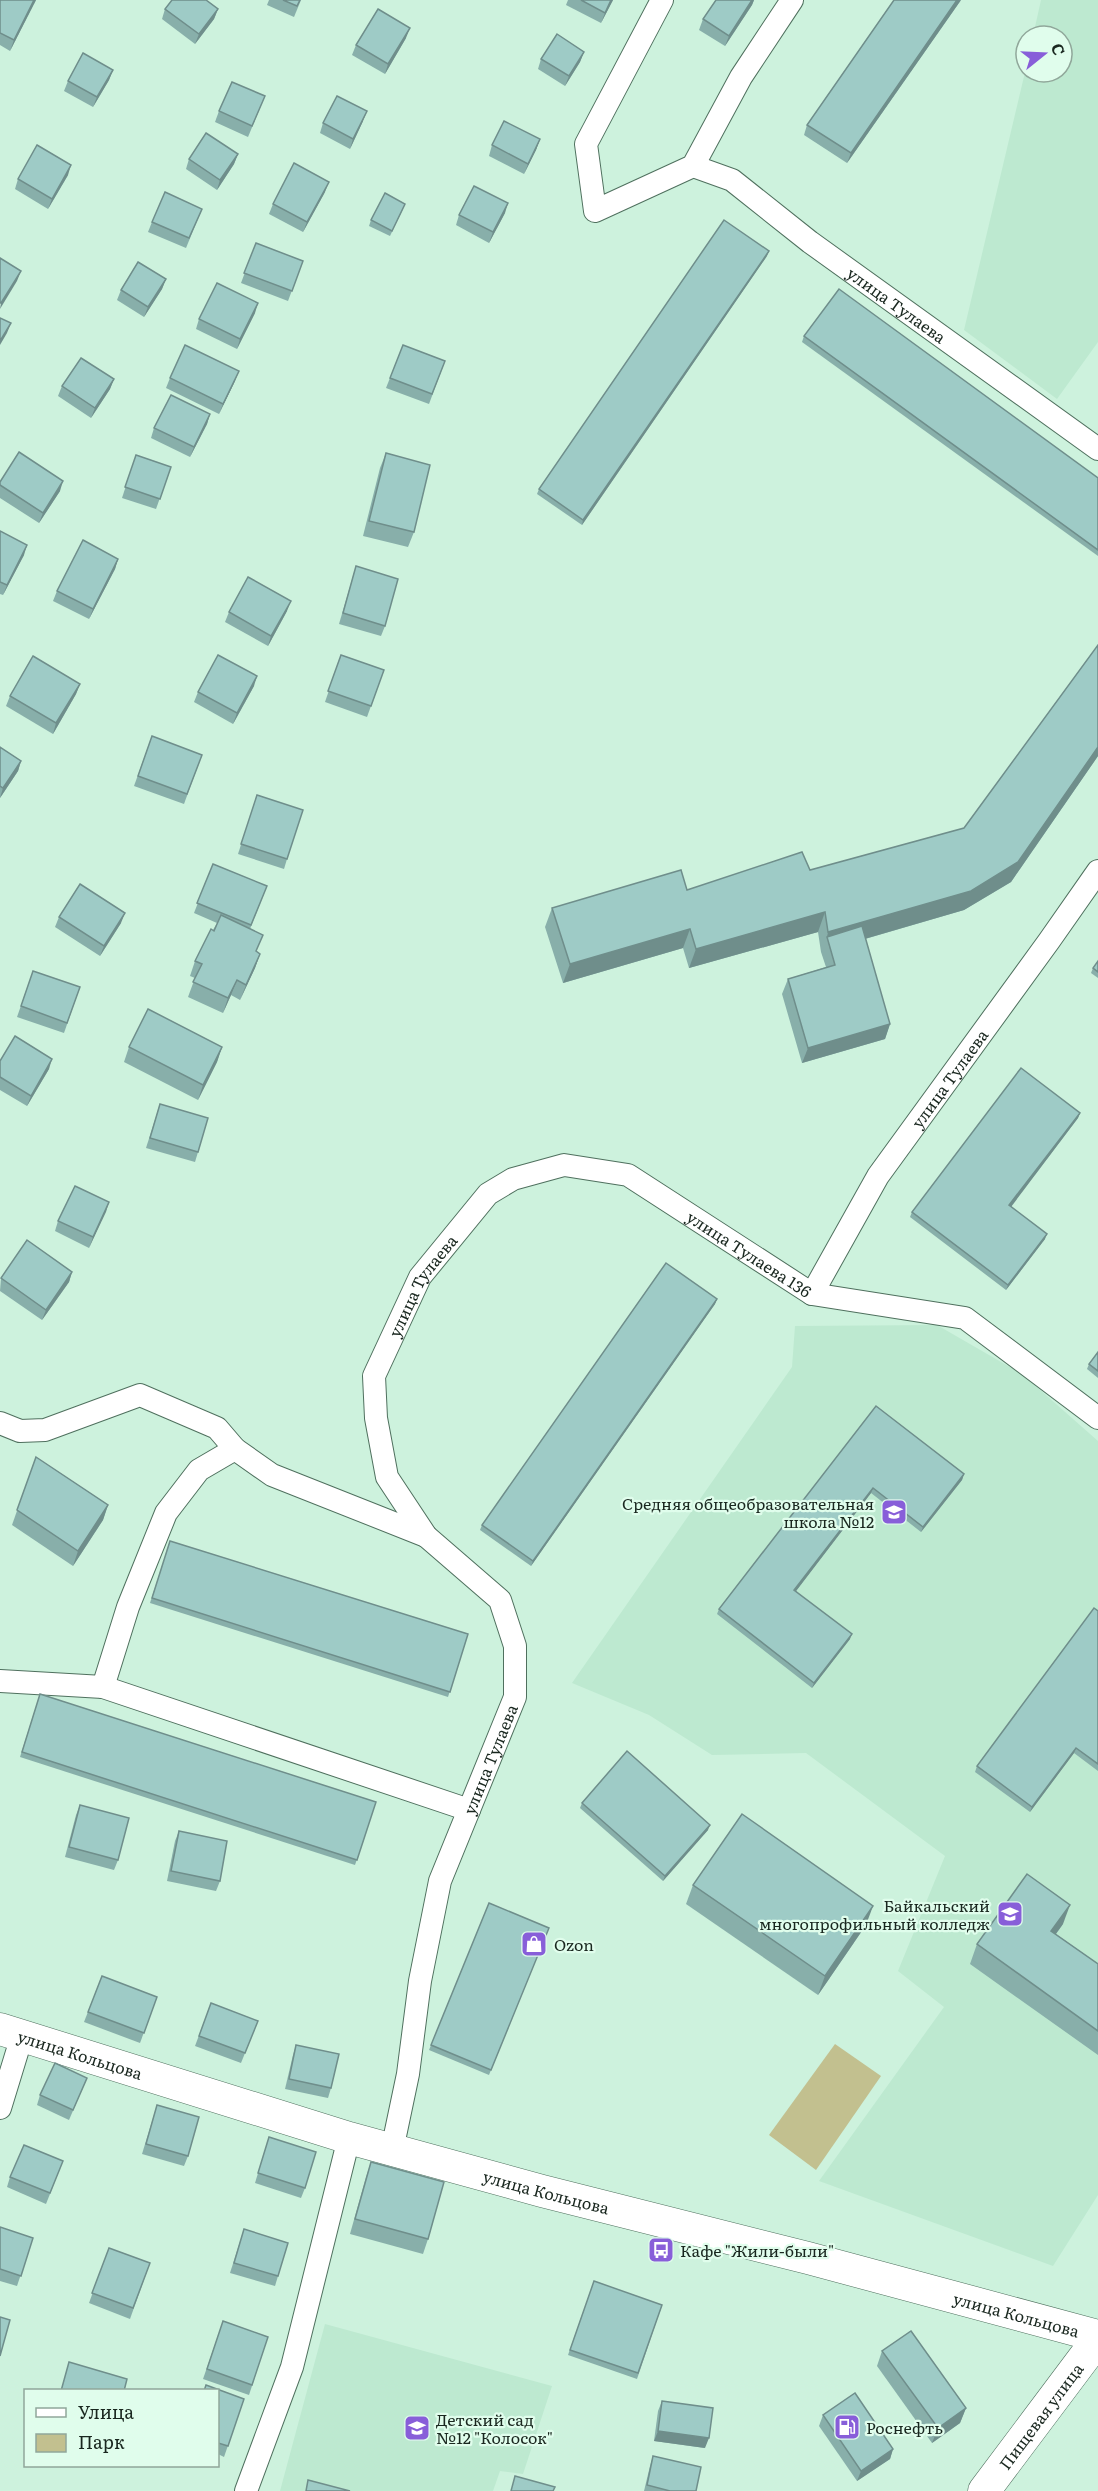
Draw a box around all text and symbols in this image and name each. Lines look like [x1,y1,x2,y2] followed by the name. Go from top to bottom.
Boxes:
[1014,24,1074,84] north arrow
[1046,40,1072,58] text: С
[842,260,952,349] street label: улица Тулаева
[905,1024,993,1133] street label: улица Тулаева
[682,1204,817,1303] street label: улица Тулаева 136
[382,1229,463,1341] street label: улица Тулаева
[622,1491,874,1533] place label: Средняя общеобразовательная школа №12
[879,1497,909,1527] school or university icon: Средняя общеобразовательная школа №12
[456,1700,523,1818] street label: улица Тулаева
[759,1893,990,1935] place label: Байкальский многопрофильный колледж
[995,1899,1025,1929] school or university icon: Байкальский многопрофильный колледж
[519,1929,549,1959] shop icon: Ozon
[554,1932,594,1956] place label: Ozon
[15,2023,146,2085] street label: улица Кольцова
[480,2163,612,2220] street label: улица Кольцова
[646,2235,676,2265] bus stop icon: Кафе "Жили-были"
[680,2238,834,2262] place label: Кафе "Жили-были"
[951,2286,1083,2343] street label: улица Кольцова
[992,2357,1089,2474] street label: Пищевая улица
[24,2389,219,2467] legend
[78,2398,134,2425] text: Улица
[436,2407,553,2449] place label: Детский сад №12 "Колосок"
[832,2412,862,2442] fuel station icon: Роснефть
[402,2413,432,2443] school or university icon: Детский сад №12 "Колосок"
[866,2415,943,2439] place label: Роснефть
[78,2428,125,2455] text: Парк

